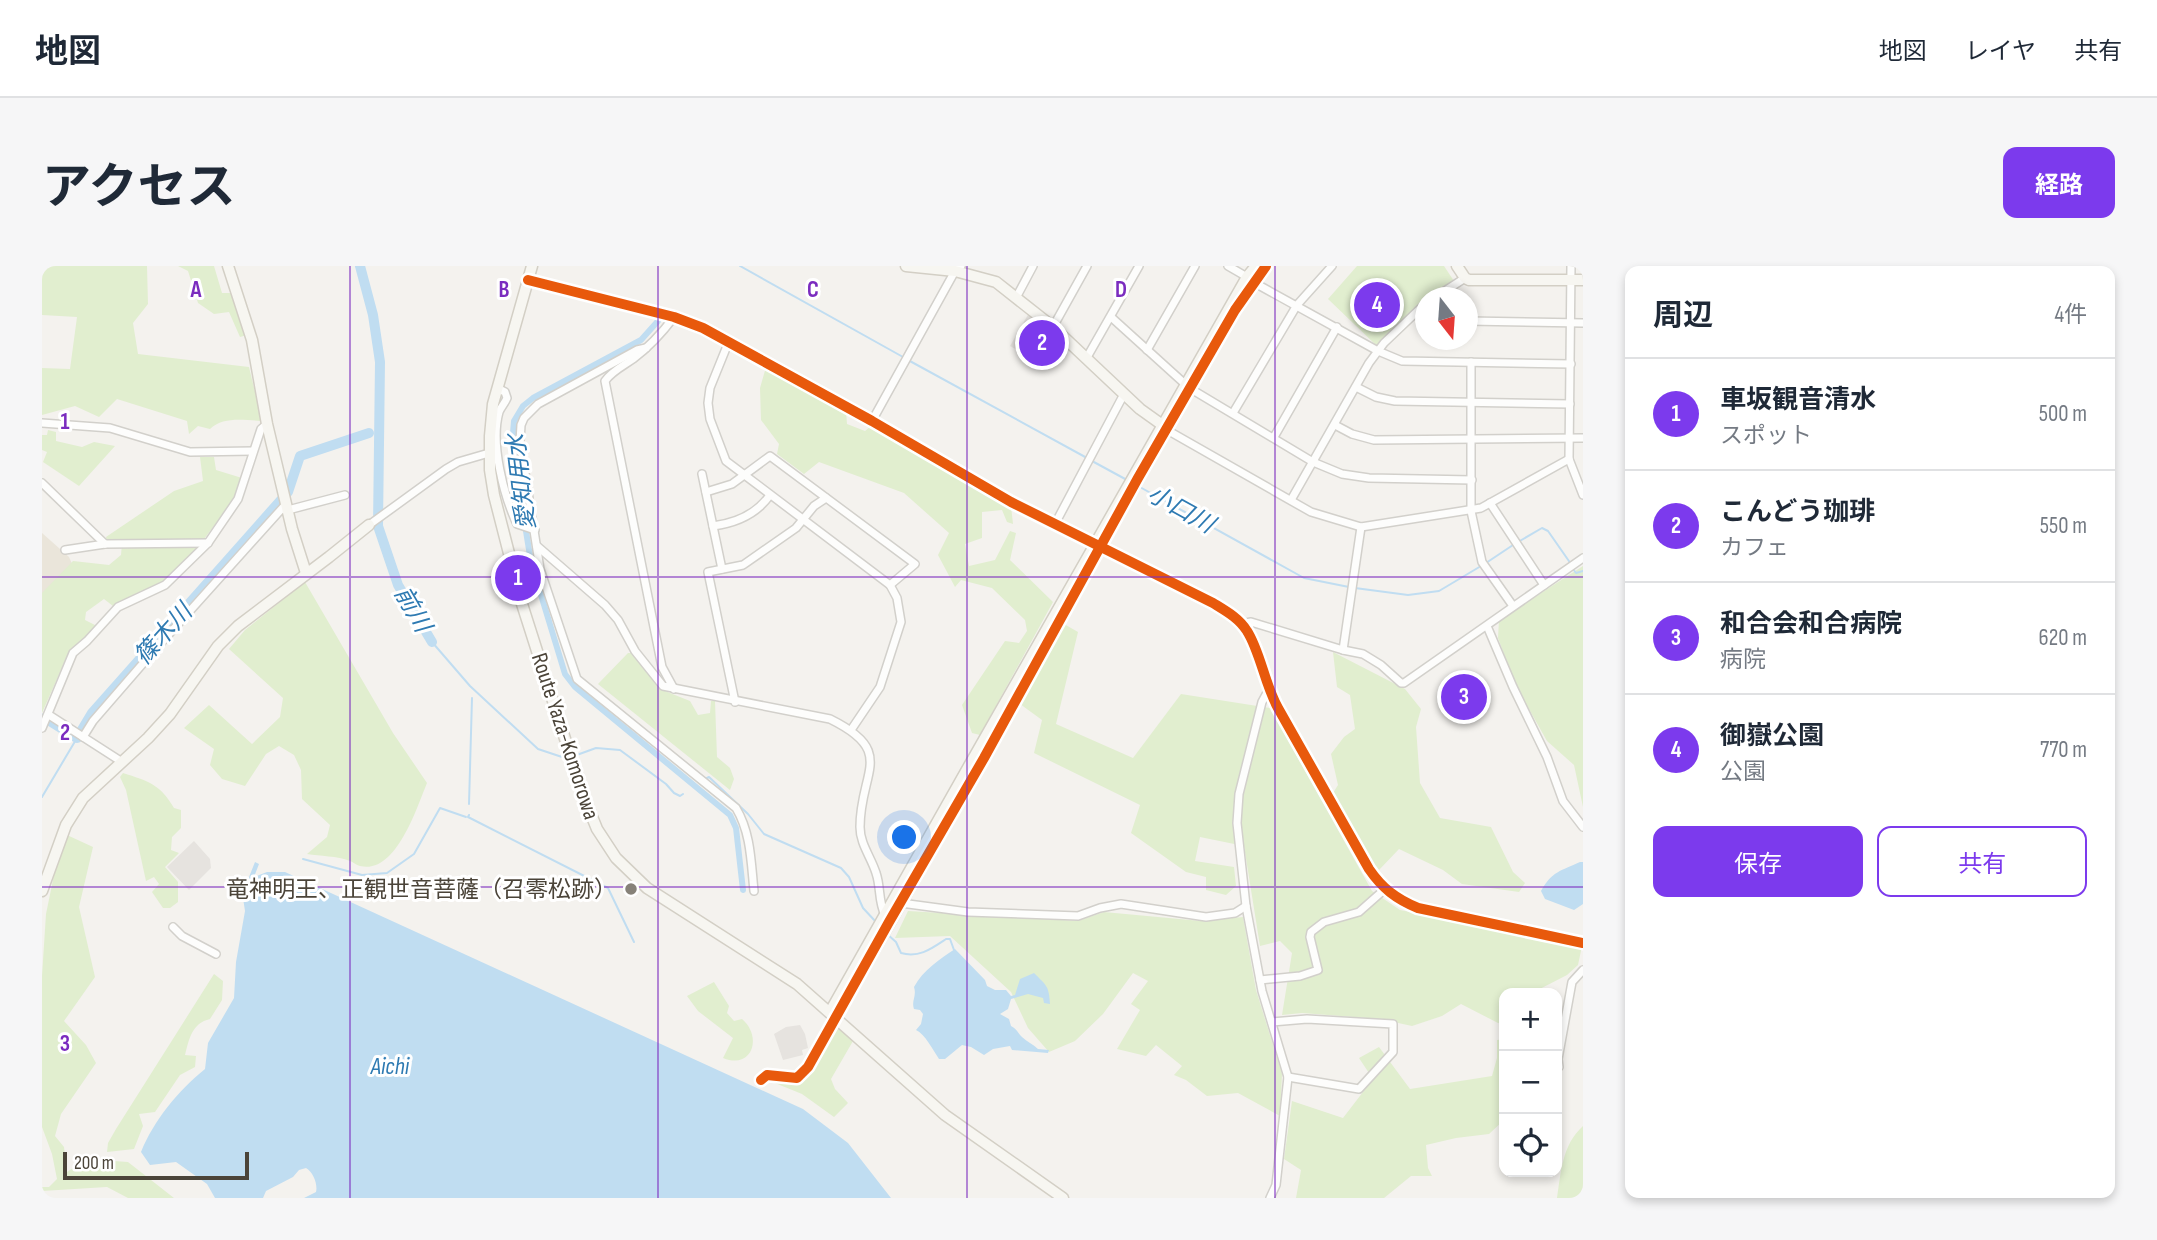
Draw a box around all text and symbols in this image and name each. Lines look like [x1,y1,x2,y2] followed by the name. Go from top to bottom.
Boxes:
[35,32,101,72] text: 地図
[1879,37,1927,66] text: 地図
[1965,37,2036,66] text: レイヤ
[2074,37,2122,66] text: 共有
[2003,147,2115,218] button: 経路
[42,159,236,218] text: アクセス
[190,276,203,304] text: A
[499,276,510,304] text: B
[807,276,819,304] text: C
[1115,276,1127,304] text: D
[1354,279,1400,331] pin: 4
[1415,287,1478,350] north arrow
[1653,298,1713,334] text: 周辺
[2054,301,2087,329] text: 4件
[1019,317,1065,369] pin: 2
[1720,385,1876,416] text: 車坂観音清水
[1671,400,1681,428] text: 1
[2039,400,2087,428] text: 500 m
[60,408,70,436] text: 1
[1720,422,1812,450] text: スポット
[501,430,542,531] water label: 愛知用水
[1142,479,1222,541] water label: 小口川
[1720,497,1875,528] text: こんどう珈琲
[1671,512,1681,540] text: 2
[2040,512,2087,540] text: 550 m
[1720,534,1789,562] text: カフェ
[495,552,541,604] pin: 1
[388,581,439,640] water label: 前川
[129,596,200,671] water label: 篠木川
[1720,609,1902,640] text: 和合会和合病院
[1671,624,1681,652] text: 3
[2039,624,2087,652] text: 620 m
[1720,646,1766,674] text: 病院
[525,650,605,823] street label: Route Yaza-Komorowa
[1441,671,1487,723] pin: 3
[60,719,70,747] text: 2
[1720,721,1824,752] text: 御嶽公園
[1671,736,1681,764] text: 4
[2040,736,2087,764] text: 770 m
[1720,758,1766,786] text: 公園
[887,820,921,854] your location
[1653,826,1863,897] button: 保存
[1877,826,2087,897] button: 共有
[226,876,617,904] place label: 竜神明王、正観世音菩薩（召零松跡）
[623,881,639,897] marker: 竜神明王、正観世音菩薩（召零松跡）
[1499,988,1562,1177] map controls
[1499,988,1562,1051] button: +
[60,1030,70,1058] text: 3
[1499,1051,1562,1114] button: −
[370,1052,410,1081] water label: Aichi
[1499,1114,1562,1177] button: locate
[63,1149,248,1181] scale bar
[74,1152,114,1175] text: 200 m

